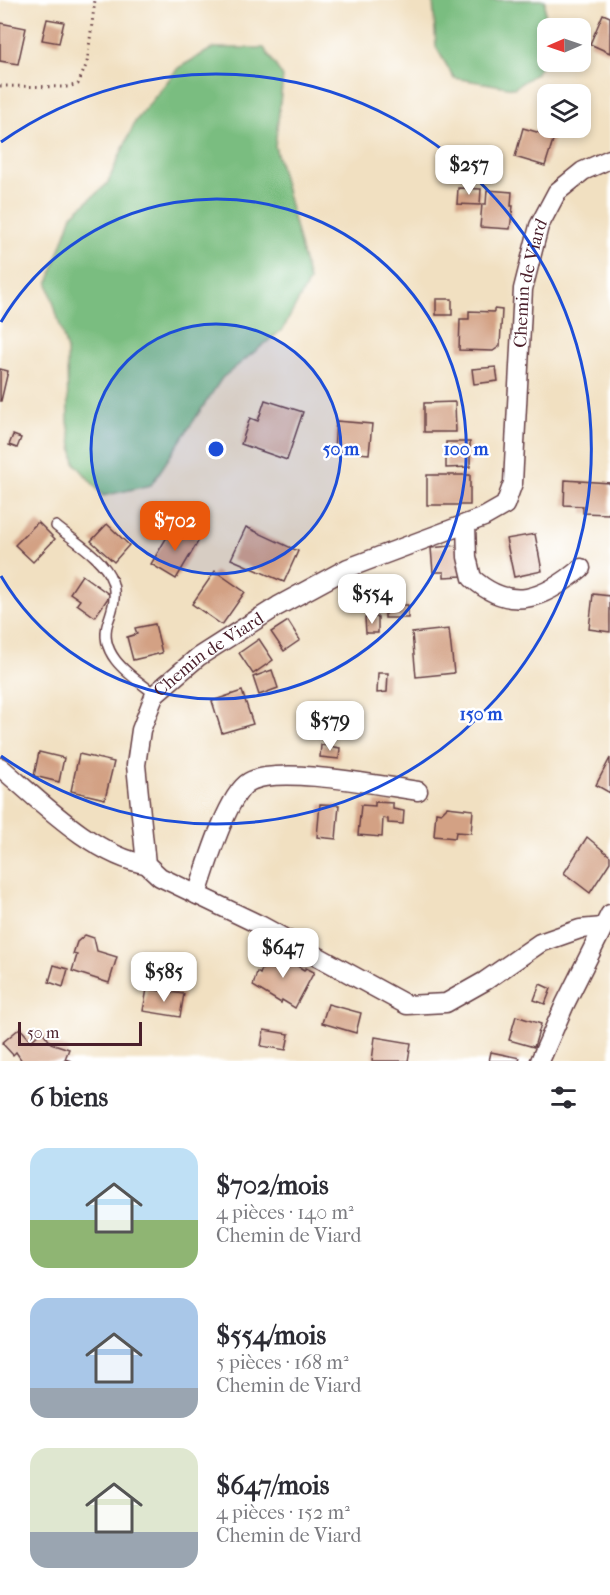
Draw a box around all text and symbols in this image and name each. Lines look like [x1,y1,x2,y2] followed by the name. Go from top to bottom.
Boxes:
[537,18,591,72] north arrow
[537,18,591,138] map controls
[537,84,591,138] button: layers
[433,145,505,196] pin: $257
[449,153,489,176] text: $257
[510,215,552,348] street label: Chemin de Viard
[206,439,226,459] centre of rings
[323,439,360,460] text: 50 m
[443,439,490,460] text: 100 m
[139,501,211,552] pin: $702
[154,509,196,532] text: $702
[336,574,408,625] pin: $554
[352,582,392,605] text: $554
[150,608,268,701] street label: Chemin de Viard
[294,701,366,752] pin: $579
[460,704,503,725] text: 150 m
[310,709,350,732] text: $579
[247,928,319,979] pin: $647
[262,936,304,959] text: $647
[128,952,200,1003] pin: $585
[145,960,183,983] text: $585
[18,1019,142,1046] scale bar
[27,1023,59,1042] text: 50 m
[547,1081,580,1114] icon: filters
[30,1082,108,1113] text: 6 biens
[216,1170,329,1201] text: $702/mois
[78,1172,150,1244] icon: home
[216,1201,354,1224] text: 4 pièces · 140 m²
[216,1224,361,1247] text: Chemin de Viard
[216,1320,326,1351] text: $554/mois
[78,1322,150,1394] icon: home
[216,1351,349,1374] text: 5 pièces · 168 m²
[216,1374,361,1397] text: Chemin de Viard
[216,1470,329,1501] text: $647/mois
[78,1472,150,1544] icon: home
[216,1501,350,1524] text: 4 pièces · 152 m²
[216,1524,361,1547] text: Chemin de Viard

